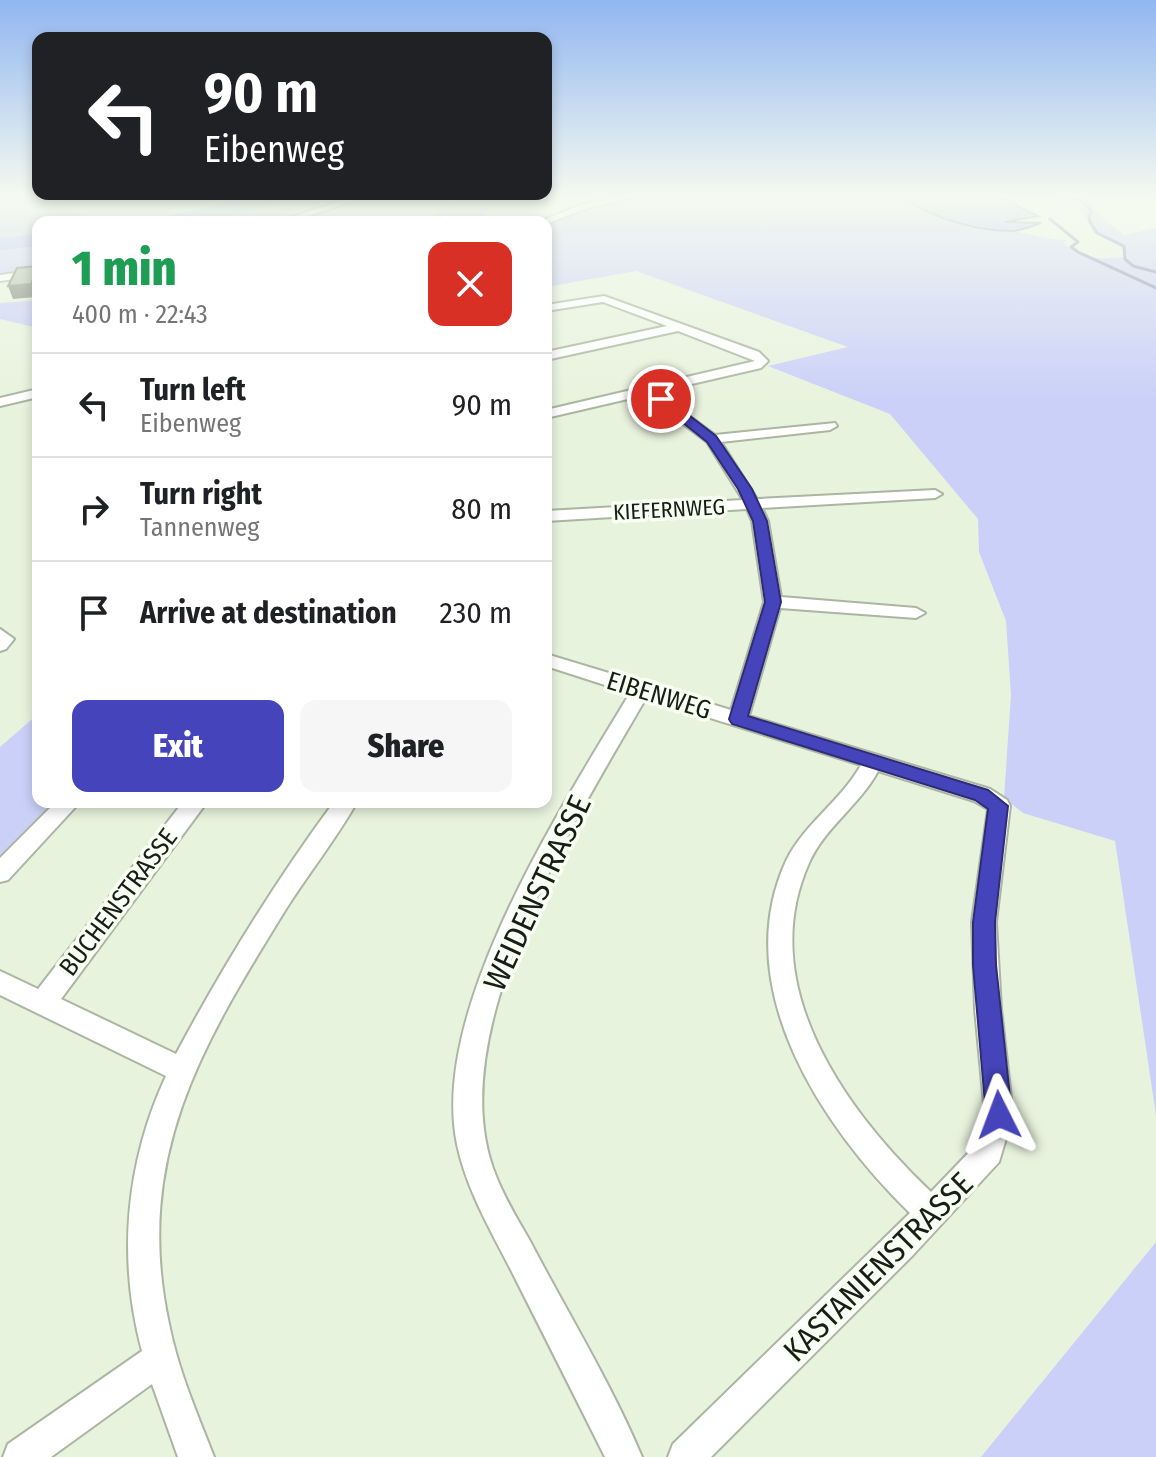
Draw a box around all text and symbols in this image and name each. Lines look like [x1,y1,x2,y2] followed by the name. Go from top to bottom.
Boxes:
[204,60,318,127] text: 90 m
[72,64,176,168] icon: left
[204,128,344,172] text: Eibenweg
[72,240,176,298] text: 1 min
[428,242,512,326] button: close
[72,299,208,330] text: 400 m · 22:43
[627,365,695,433] pin
[140,372,246,408] text: Turn left
[639,377,683,421] icon: arrive
[72,383,116,427] icon: left
[452,387,512,423] text: 90 m
[140,408,241,439] text: Eibenweg
[140,476,262,512] text: Turn right
[72,487,116,531] icon: right
[451,491,512,527] text: 80 m
[612,493,726,526] street label: KIEFERNWEG
[140,512,260,543] text: Tannenweg
[72,591,116,635] icon: arrive
[140,595,397,631] text: Arrive at destination
[440,595,512,631] text: 230 m
[603,665,715,726] street label: EIBENWEG
[72,700,284,792] button: Exit
[300,700,512,792] button: Share
[475,789,599,997] street label: WEIDENSTRASSE
[53,823,184,982] street label: BUCHENSTRASSE
[957,1073,1041,1157] position arrow
[776,1165,980,1369] street label: KASTANIENSTRASSE

